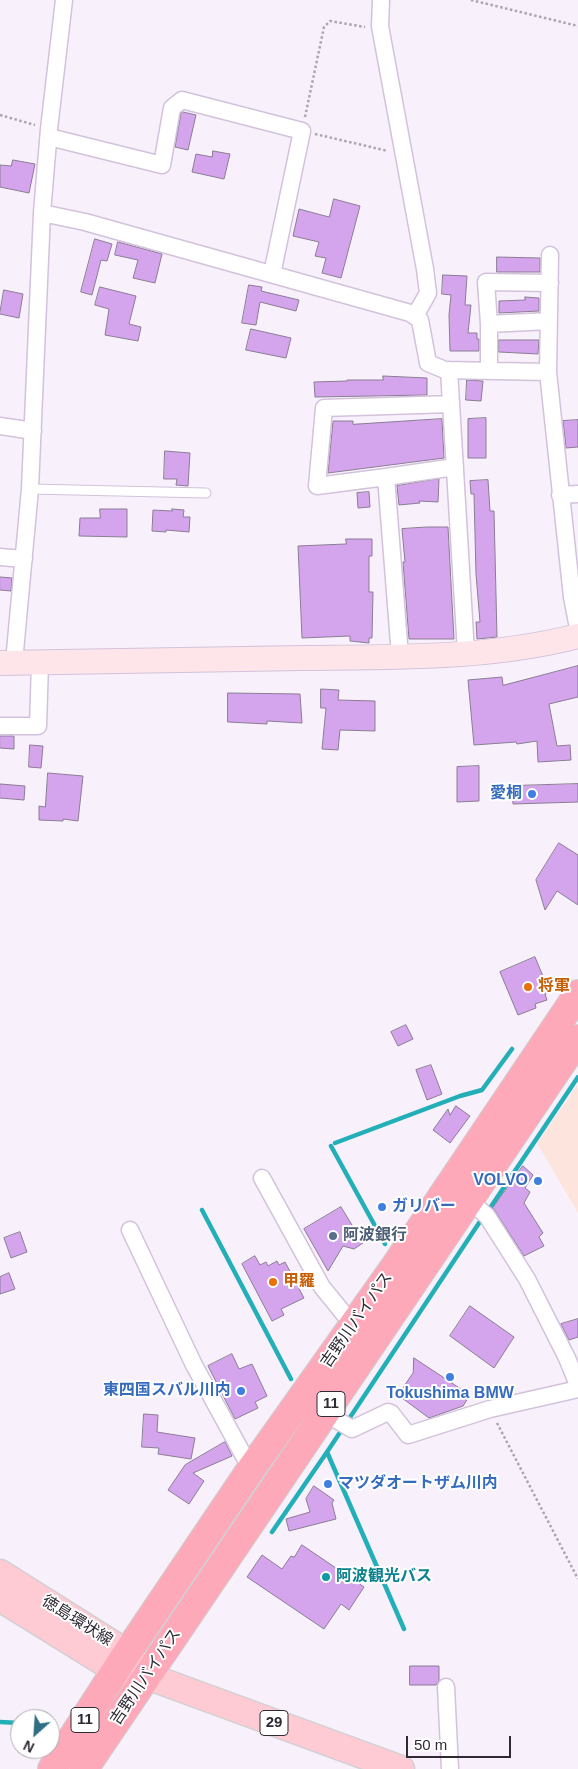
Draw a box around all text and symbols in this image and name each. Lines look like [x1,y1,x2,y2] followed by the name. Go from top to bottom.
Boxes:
[490,784,522,804] place label: 愛桐
[526,788,538,800] marker: 愛桐
[538,977,570,997] place label: 将軍
[522,981,534,993] marker: 将軍
[473,1171,528,1191] place label: VOLVO
[532,1175,544,1187] marker: VOLVO
[392,1197,456,1217] place label: ガリバー
[376,1201,388,1213] marker: ガリバー
[343,1226,407,1246] place label: 阿波銀行
[327,1230,339,1242] marker: 阿波銀行
[317,1269,397,1371] street label: 吉野川バイパス
[283,1272,315,1292] place label: 甲羅
[267,1276,279,1288] marker: 甲羅
[444,1371,456,1383] marker: Tokushima BMW
[103,1381,231,1401] place label: 東四国スバル川内
[386,1384,514,1404] place label: Tokushima BMW
[235,1385,247,1397] marker: 東四国スバル川内
[317,1392,345,1416] road number: 11
[338,1474,498,1494] place label: マツダオートザム川内
[322,1478,334,1490] marker: マツダオートザム川内
[336,1567,432,1587] place label: 阿波観光バス
[320,1571,332,1583] marker: 阿波観光バス
[38,1592,116,1650] street label: 徳島環状線
[107,1625,185,1729] street label: 吉野川バイパス
[71,1708,99,1732] road number: 11
[10,1709,60,1759] north arrow
[260,1710,288,1736] road number: 29
[408,1726,513,1758] scale bar
[414,1736,447,1753] text: 50 m
[21,1737,37,1756] text: N

